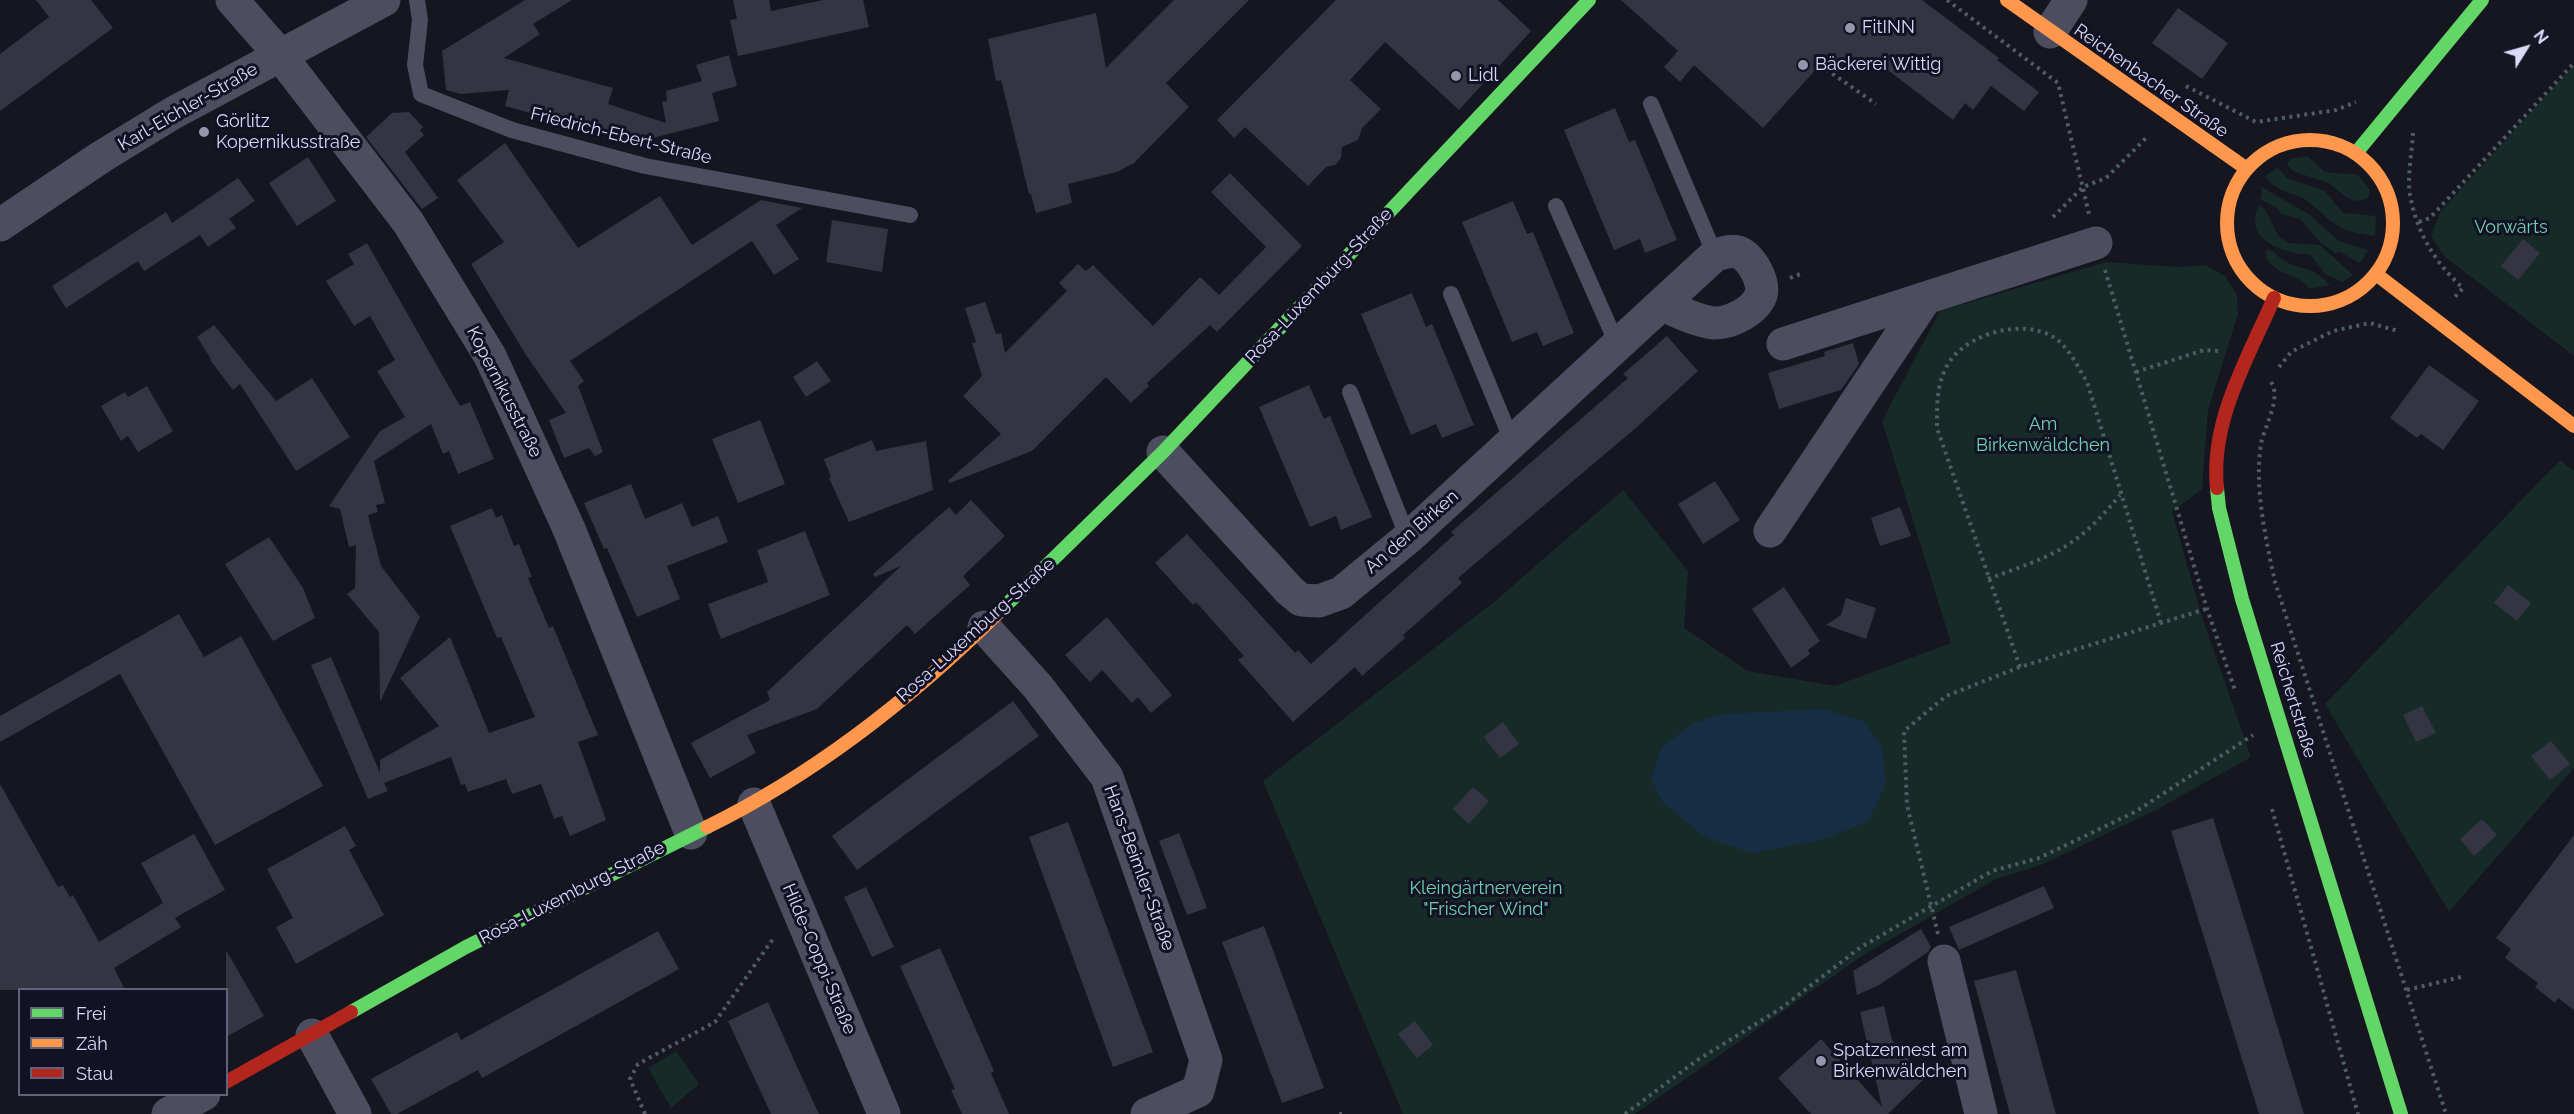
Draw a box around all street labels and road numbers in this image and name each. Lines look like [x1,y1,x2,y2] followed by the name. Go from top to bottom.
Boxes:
[2070,20,2232,142] street label: Reichenbacher Straße
[115,58,261,156] street label: Karl-Eichler-Straße
[528,103,714,169] street label: Friedrich-Ebert-Straße
[1241,204,1397,368] street label: Rosa-Luxemburg-Straße
[462,323,546,461] street label: Kopernikusstraße
[1361,486,1463,578] street label: An den Birken
[893,553,1059,707] street label: Rosa-Luxemburg-Straße
[2265,639,2321,761] street label: Reichertstraße
[1099,782,1179,954] street label: Hans-Beimler-Straße
[476,837,668,949] street label: Rosa-Luxemburg-Straße
[777,880,861,1038] street label: Hilde-Coppi-Straße

